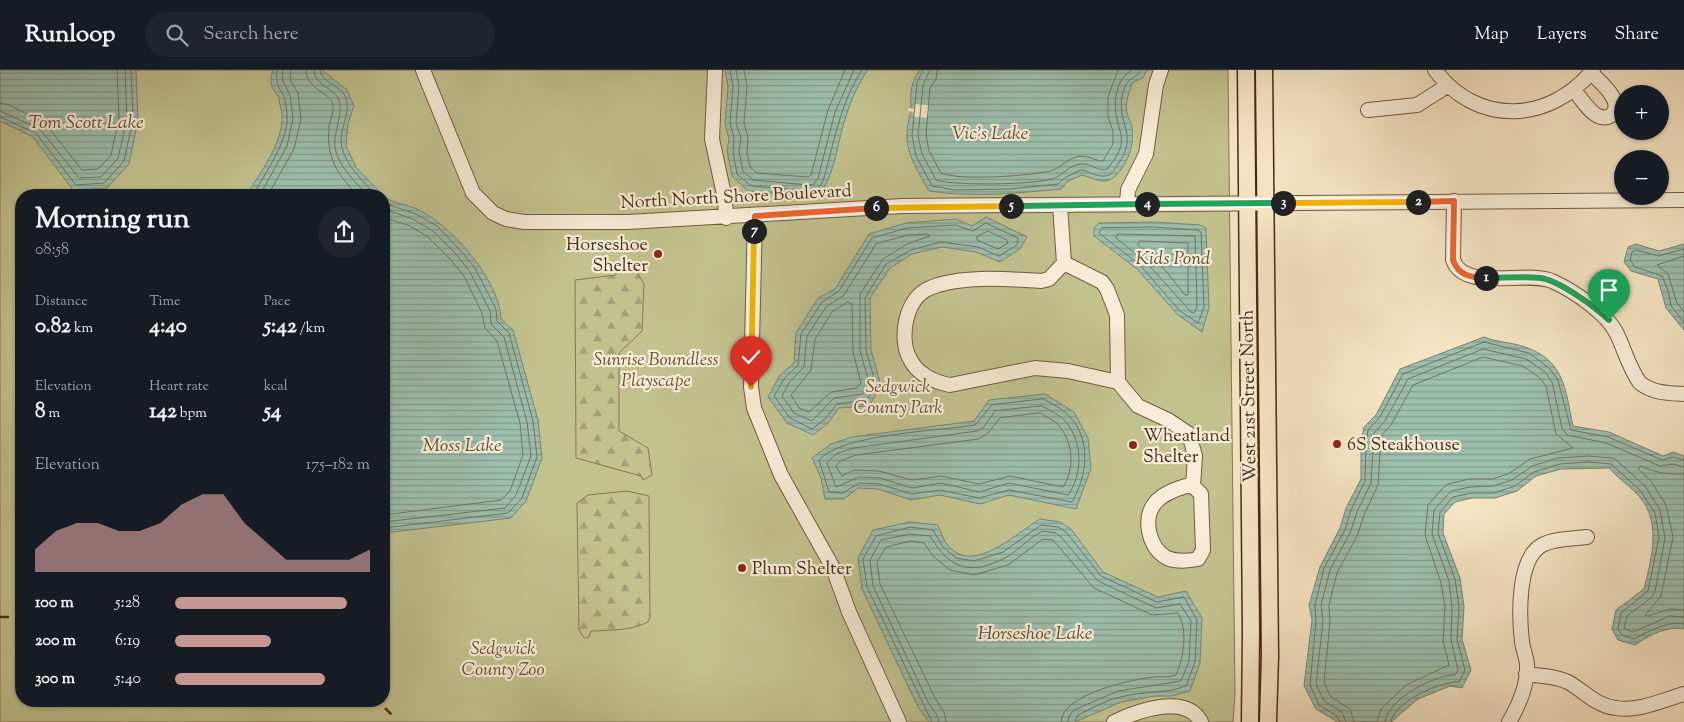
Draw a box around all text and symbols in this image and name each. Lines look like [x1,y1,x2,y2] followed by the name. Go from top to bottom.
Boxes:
[145,12,495,57] search box
[25,18,115,52] text: Runloop
[163,21,191,49] icon: search
[203,21,299,48] text: Search here
[1474,22,1509,48] text: Map
[1537,22,1587,48] text: Layers
[1615,22,1659,48] text: Share
[1614,85,1669,205] map controls
[1614,85,1669,140] button: +
[28,110,144,137] water label: Tom Scott Lake
[952,121,1028,148] water label: Vic's Lake
[1614,150,1669,205] button: −
[620,179,852,217] street label: North North Shore Boulevard
[1270,190,1296,216] pin: 3
[1406,190,1430,214] pin: 2
[1134,192,1160,216] pin: 4
[1415,192,1422,212] text: 2
[1281,193,1286,213] text: 3
[998,194,1024,218] pin: 5
[1144,194,1151,214] text: 4
[864,196,888,220] pin: 6
[1009,196,1014,216] text: 5
[873,198,880,218] text: 6
[35,200,190,240] text: Morning run
[318,206,370,258] button: share
[742,218,766,244] pin: 7
[751,221,758,241] text: 7
[566,233,648,280] place label: Horseshoe Shelter
[35,239,69,262] text: 08:58
[1136,246,1211,273] water label: Kids Pond
[652,248,664,260] marker: Horseshoe Shelter
[1474,266,1498,290] pin: 1
[1484,268,1489,288] text: 1
[1588,269,1630,320] pin
[1595,276,1623,304] icon: arrive
[35,292,88,312] text: Distance
[149,292,180,312] text: Time
[264,292,290,312] text: Pace
[1235,309,1265,483] street label: West 21st Street North
[35,312,71,342] text: 0.82
[149,312,187,342] text: 4:40
[264,312,297,342] text: 5:42
[71,319,93,339] text: km
[297,319,325,339] text: /km
[730,336,772,387] pin
[737,343,765,371] icon: check
[594,348,718,395] park label: Sunrise Boundless Playscape
[854,375,942,422] park label: Sedgwick County Park
[35,377,92,397] text: Elevation
[149,377,209,397] text: Heart rate
[264,377,288,397] text: kcal
[35,397,46,427] text: 8
[149,397,177,427] text: 142
[264,397,281,427] text: 54
[46,404,60,424] text: m
[177,404,207,424] text: bpm
[1143,424,1230,471] place label: Wheatland Shelter
[422,433,502,460] water label: Moss Lake
[1347,433,1460,459] place label: 6S Steakhouse
[1331,438,1343,450] marker: 6S Steakhouse
[1127,439,1139,451] marker: Wheatland Shelter
[35,454,100,477] text: Elevation
[306,454,370,477] text: 175–182 m
[752,557,852,583] place label: Plum Shelter
[736,562,748,574] marker: Plum Shelter
[35,592,74,615] text: 100 m
[115,592,140,615] text: 5:28
[978,621,1093,648] water label: Horseshoe Lake
[35,630,76,653] text: 200 m
[115,630,140,653] text: 6:19
[462,637,544,684] park label: Sedgwick County Zoo
[35,668,75,691] text: 300 m
[115,668,141,691] text: 5:40

